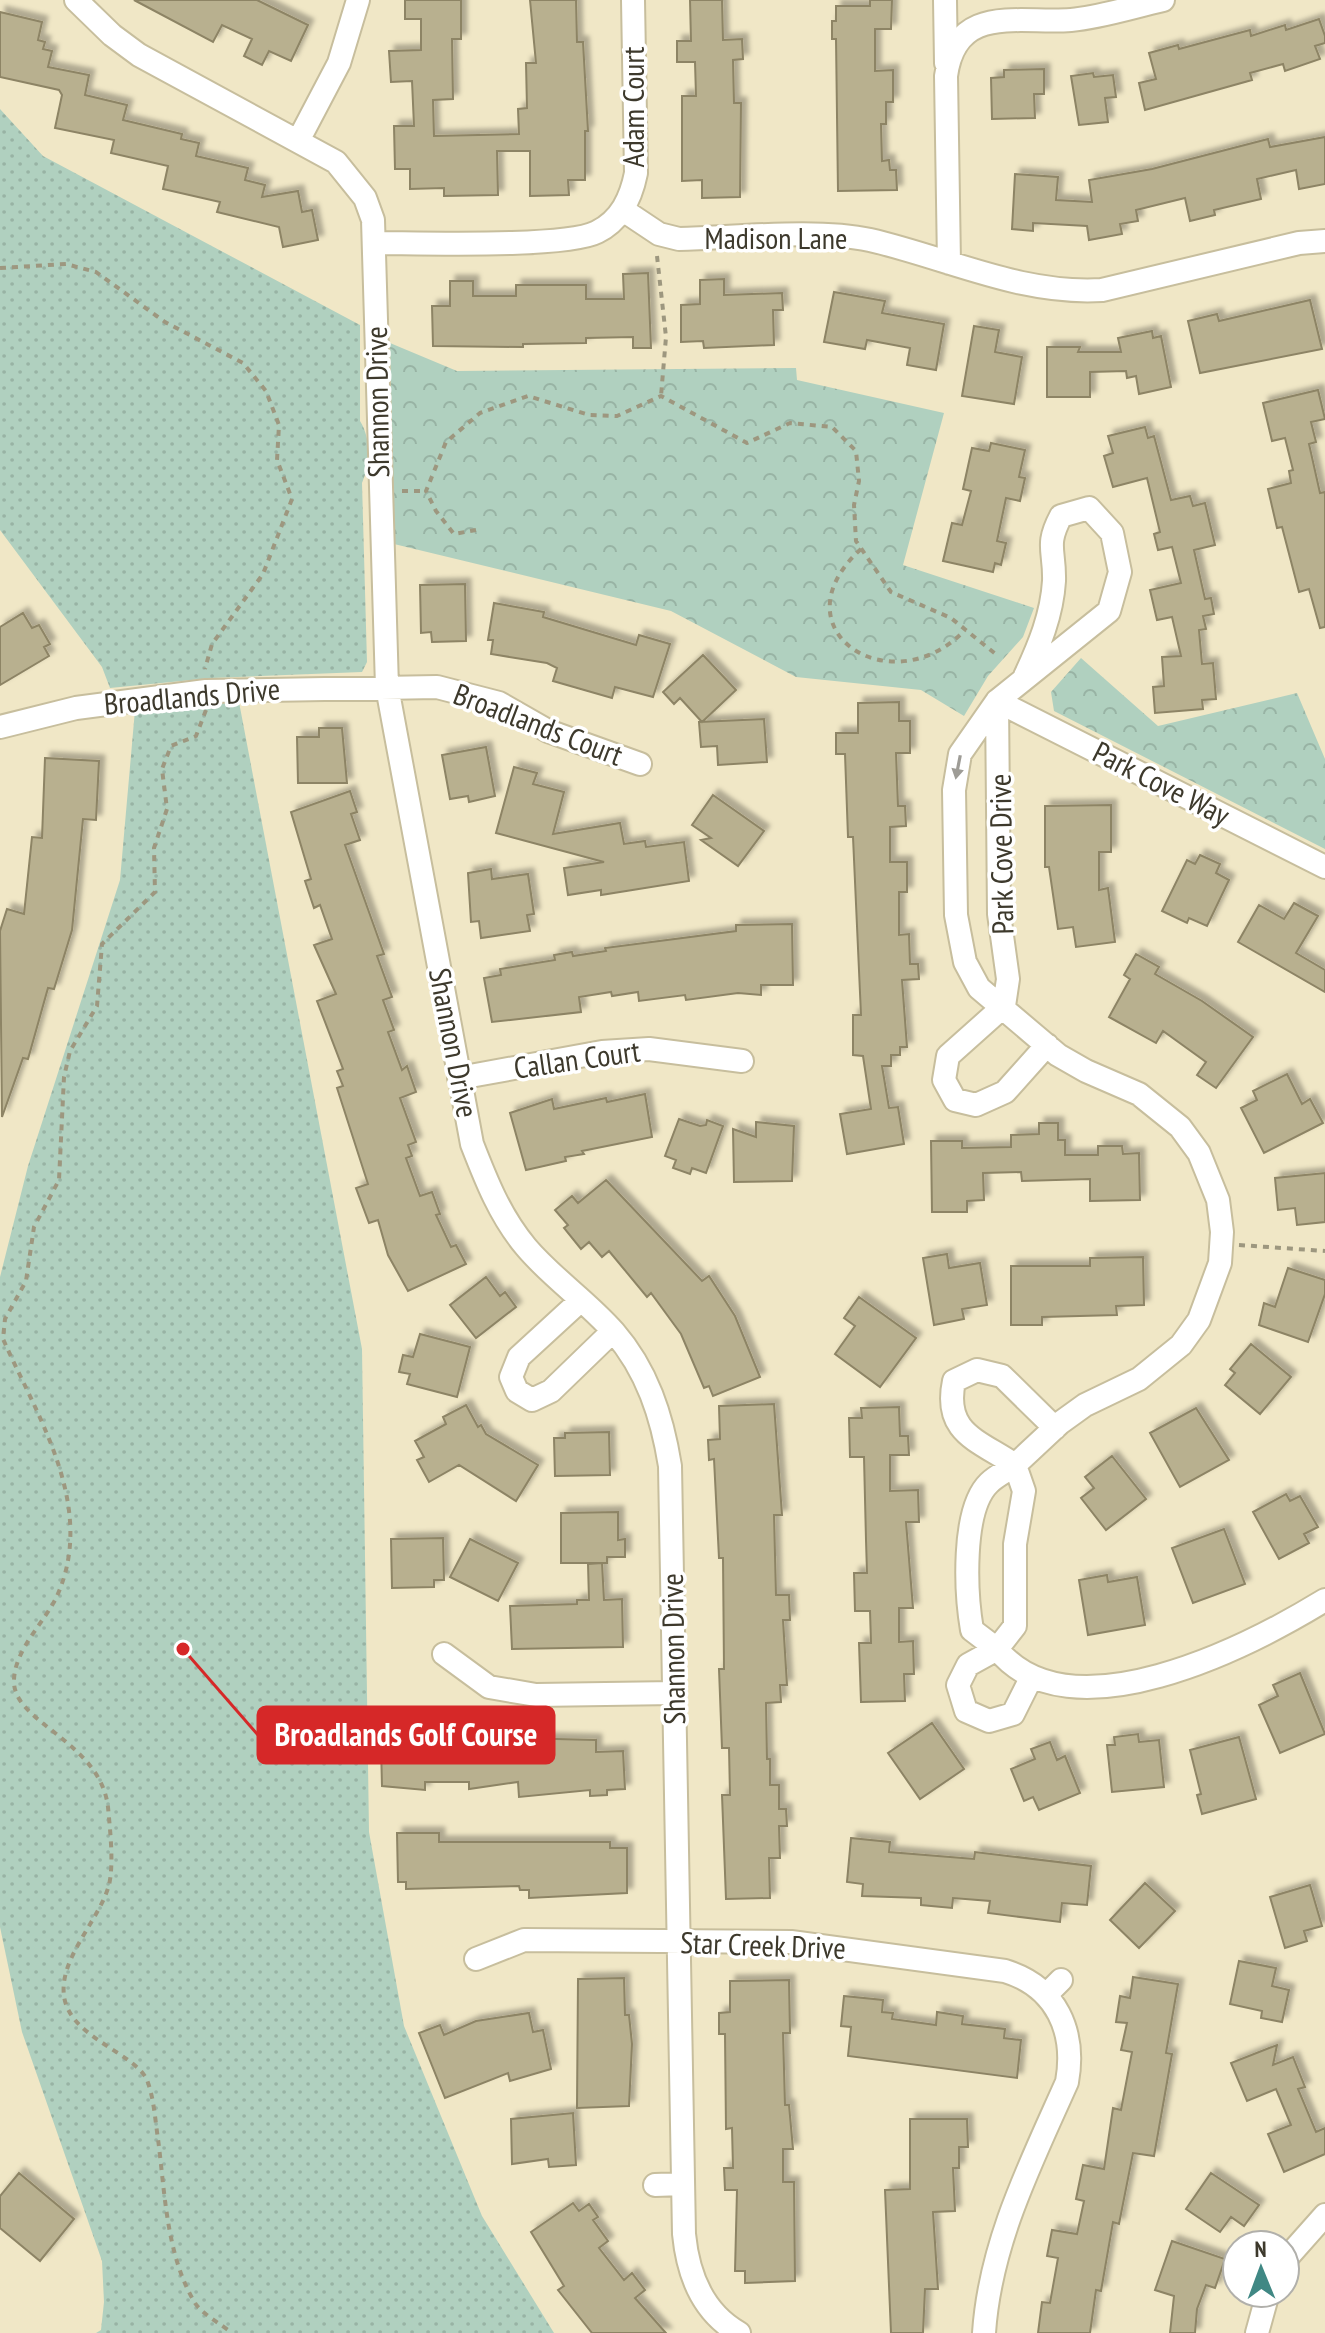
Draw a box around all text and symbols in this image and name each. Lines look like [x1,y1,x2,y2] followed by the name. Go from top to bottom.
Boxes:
[613,46,652,168] street label: Adam Court
[705,218,847,257] street label: Madison Lane
[356,326,397,478] street label: Shannon Drive
[102,668,281,723] street label: Broadlands Drive
[448,673,629,774] street label: Broadlands Court
[1087,732,1237,834] street label: Park Cove Way
[952,755,964,780] one-way arrow
[980,773,1021,935] street label: Park Cove Drive
[421,965,488,1121] street label: Shannon Drive
[511,1030,643,1087] street label: Callan Court
[652,1573,693,1725] street label: Shannon Drive
[258,1707,554,1763] callout: Broadlands Golf Course
[274,1713,538,1755] text: Broadlands Golf Course
[680,1922,846,1967] street label: Star Creek Drive
[1221,2229,1301,2309] north arrow
[1254,2235,1267,2263] text: N

